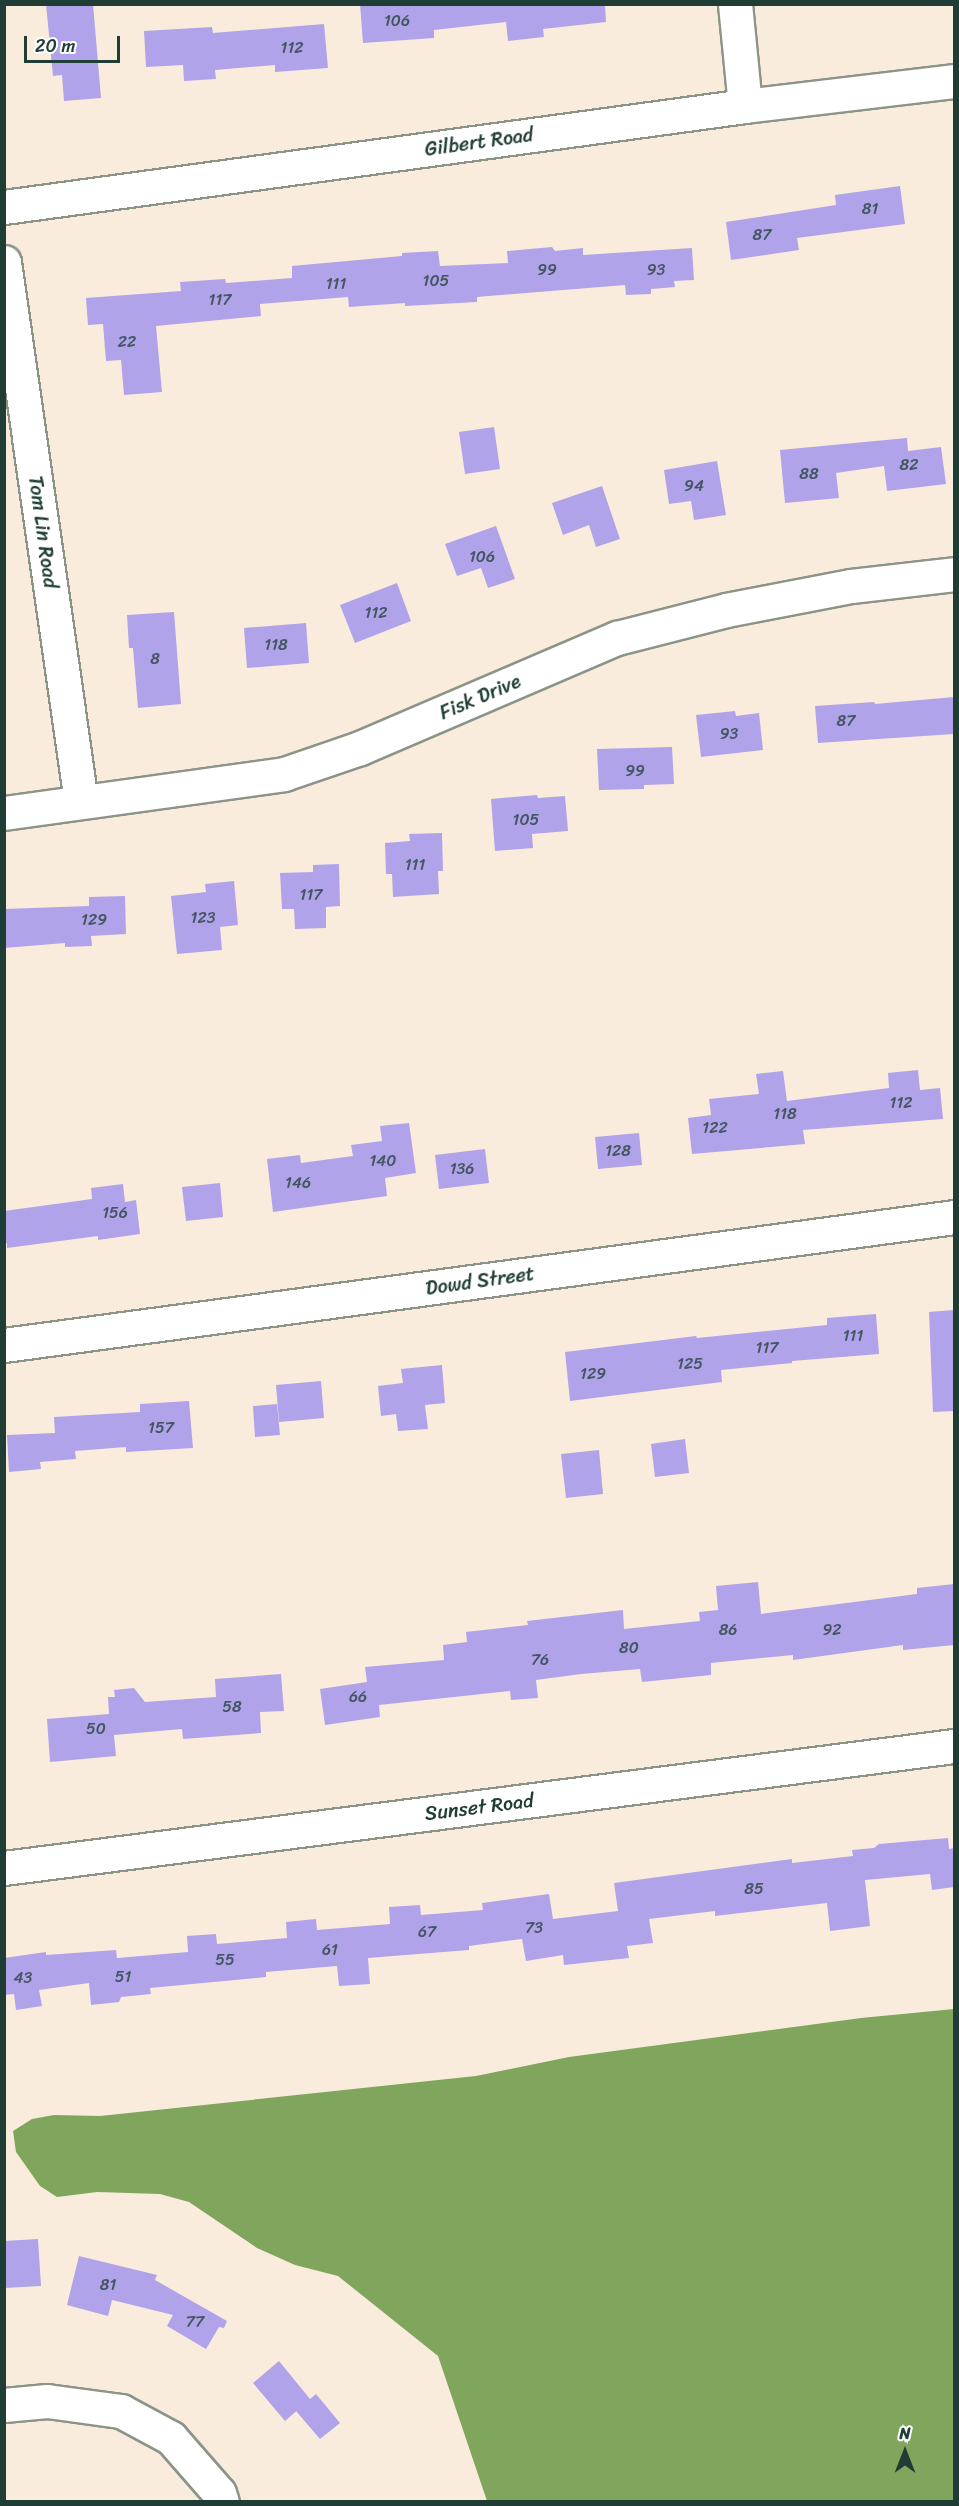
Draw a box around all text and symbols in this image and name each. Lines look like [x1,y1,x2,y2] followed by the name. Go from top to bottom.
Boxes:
[384,11,410,31] house number: 106
[27,24,123,62] scale bar
[35,30,75,62] text: 20 m
[281,38,303,58] house number: 112
[423,122,535,162] street label: Gilbert Road
[862,199,878,219] house number: 81
[753,225,771,245] house number: 87
[537,260,557,280] house number: 99
[647,260,665,280] house number: 93
[423,271,449,291] house number: 105
[326,274,346,294] house number: 111
[209,290,231,310] house number: 117
[118,332,136,352] house number: 22
[900,455,918,475] house number: 82
[799,464,819,484] house number: 88
[23,474,63,590] street label: Tom Lin Road
[684,476,704,496] house number: 94
[469,547,495,567] house number: 106
[365,603,387,623] house number: 112
[264,635,288,655] house number: 118
[150,649,160,669] house number: 8
[435,669,525,725] street label: Fisk Drive
[837,711,855,731] house number: 87
[720,724,738,744] house number: 93
[625,761,645,781] house number: 99
[513,810,539,830] house number: 105
[405,855,425,875] house number: 111
[300,885,322,905] house number: 117
[191,908,215,928] house number: 123
[81,910,107,930] house number: 129
[890,1093,912,1113] house number: 112
[773,1104,797,1124] house number: 118
[702,1118,728,1138] house number: 122
[605,1141,631,1161] house number: 128
[370,1151,396,1171] house number: 140
[450,1159,474,1179] house number: 136
[285,1173,311,1193] house number: 146
[102,1203,128,1223] house number: 156
[424,1261,536,1301] street label: Dowd Street
[843,1326,863,1346] house number: 111
[756,1338,778,1358] house number: 117
[677,1354,703,1374] house number: 125
[580,1364,606,1384] house number: 129
[148,1418,174,1438] house number: 157
[719,1620,737,1640] house number: 86
[822,1620,842,1640] house number: 92
[619,1638,639,1658] house number: 80
[531,1650,549,1670] house number: 76
[349,1687,367,1707] house number: 66
[222,1697,242,1717] house number: 58
[86,1719,106,1739] house number: 50
[423,1788,535,1826] street label: Sunset Road
[744,1879,764,1899] house number: 85
[525,1918,543,1938] house number: 73
[418,1922,436,1942] house number: 67
[322,1940,338,1960] house number: 61
[215,1950,235,1970] house number: 55
[115,1967,131,1987] house number: 51
[14,1968,32,1988] house number: 43
[100,2275,116,2295] house number: 81
[186,2312,204,2332] house number: 77
[899,2419,911,2448] text: N
[875,2422,935,2482] north arrow

